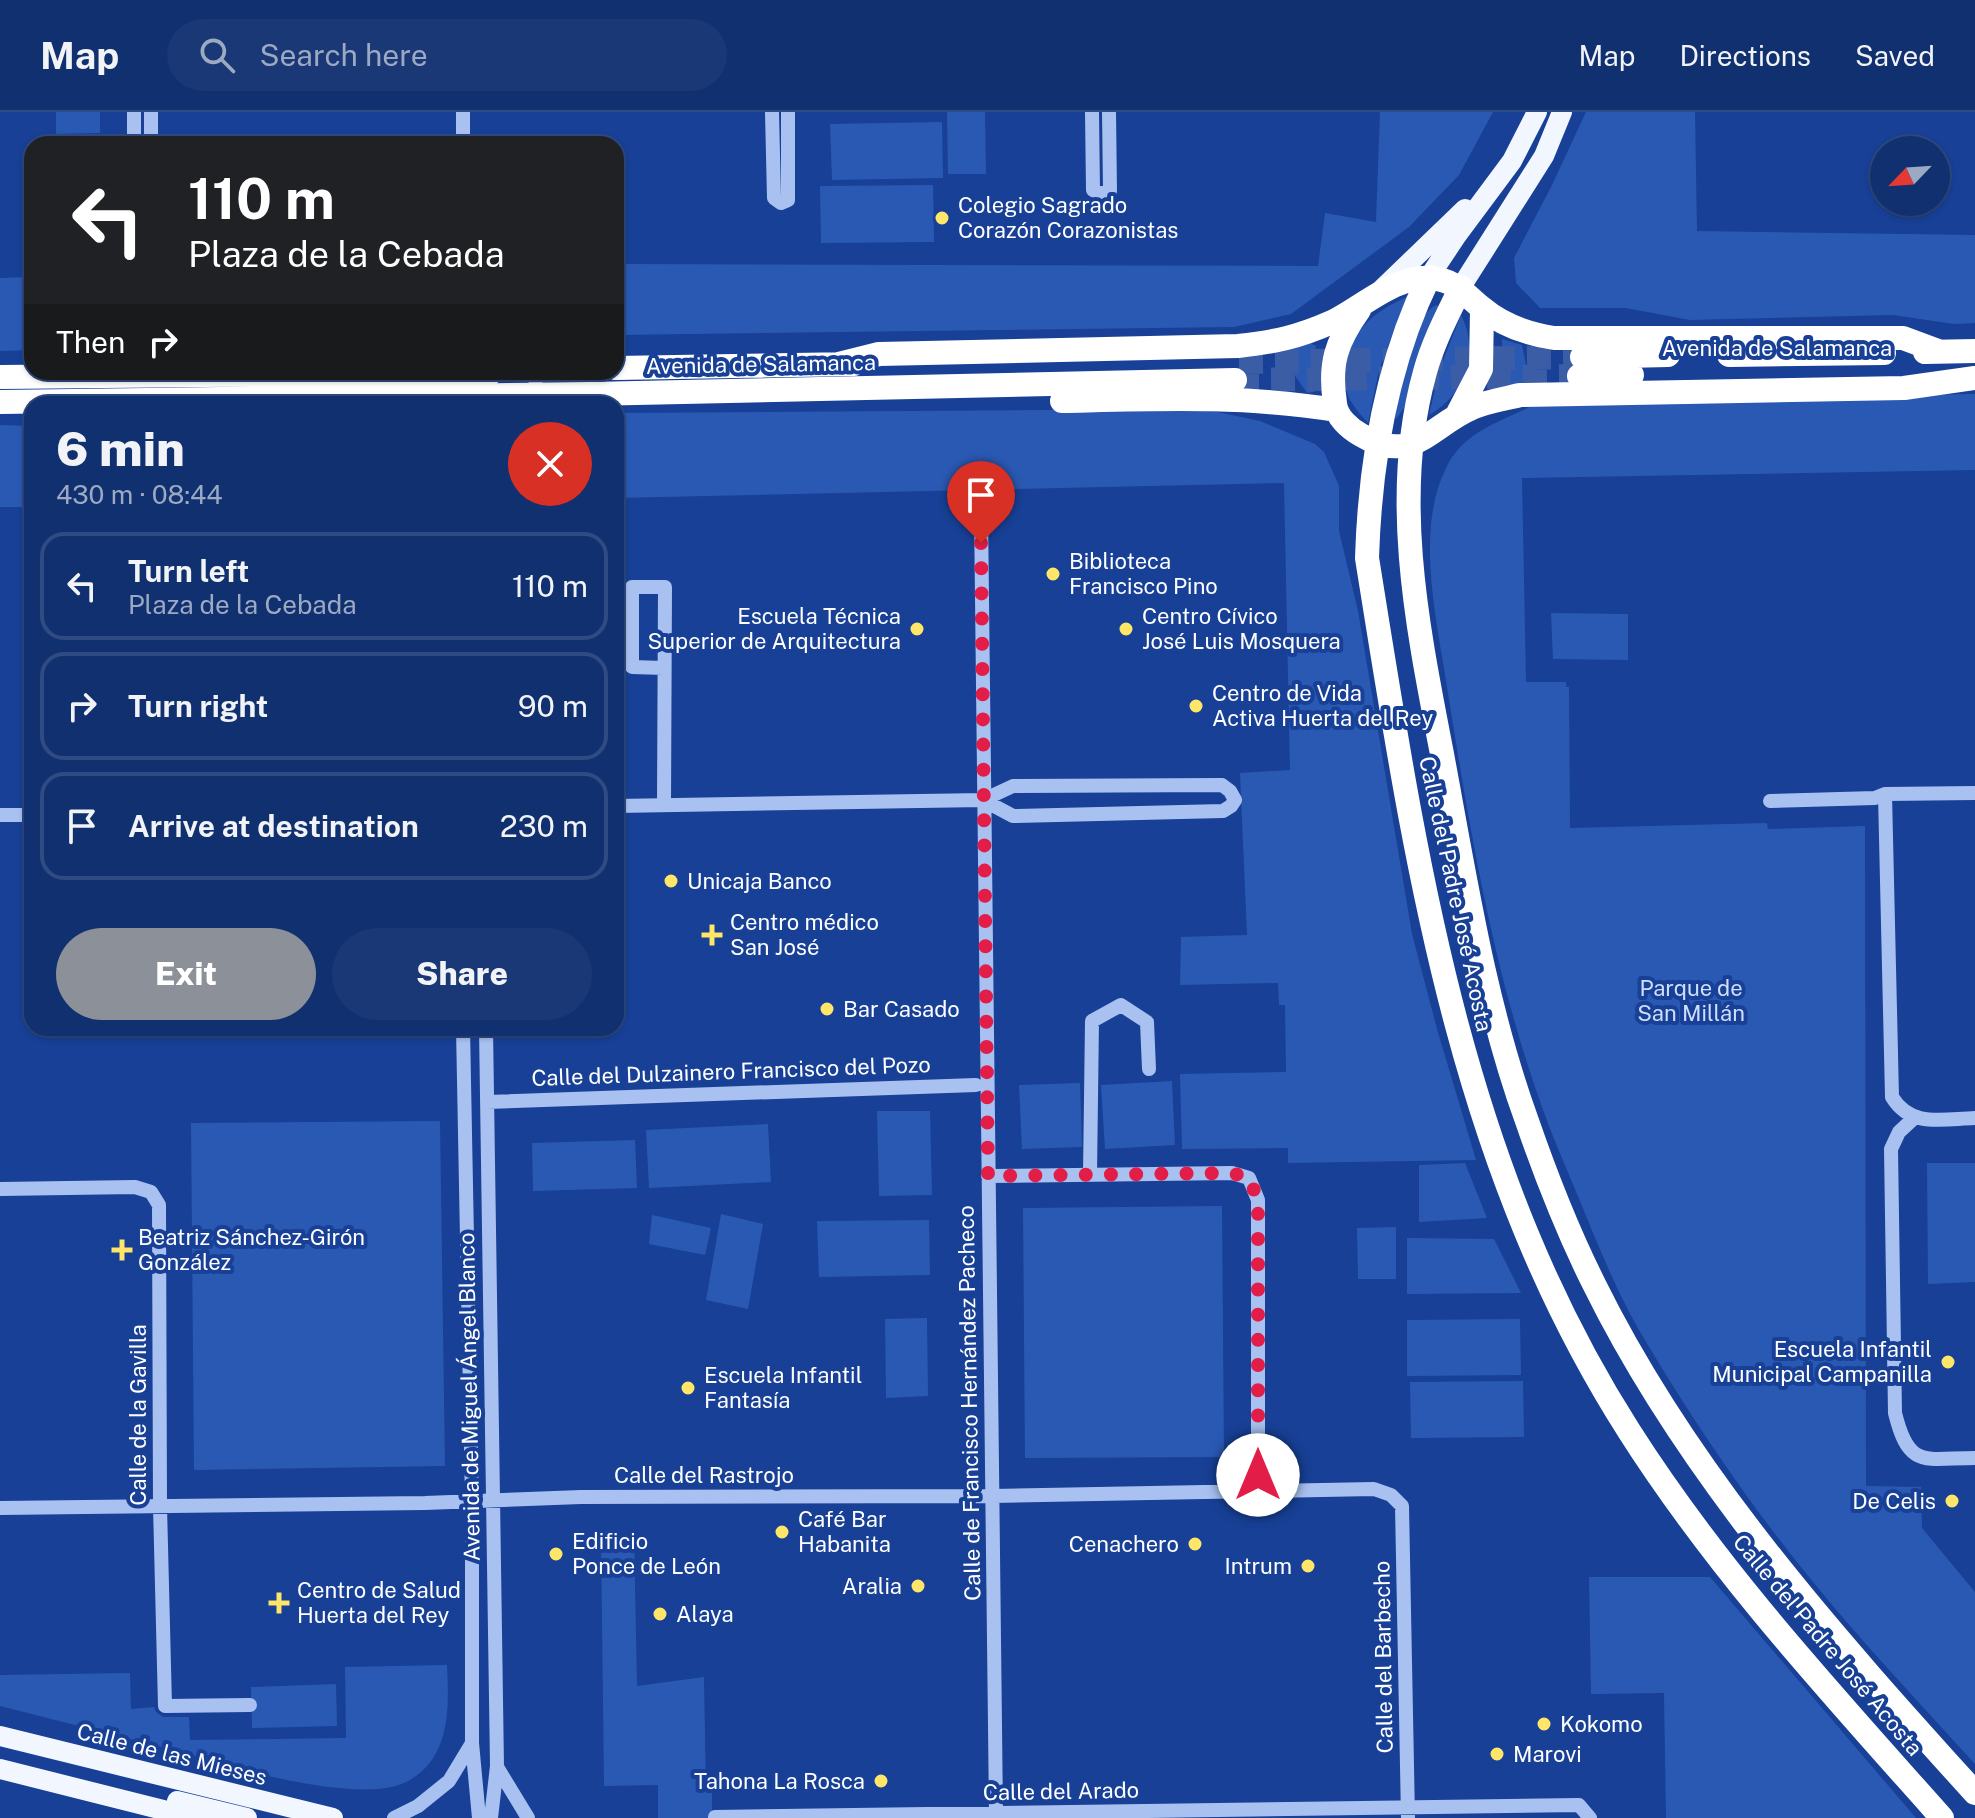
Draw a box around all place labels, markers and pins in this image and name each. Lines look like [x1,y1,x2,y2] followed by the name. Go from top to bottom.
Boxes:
[958,192,1178,243] place label: Colegio Sagrado Corazón Corazonistas
[933,209,951,227] marker: Colegio Sagrado Corazón Corazonistas
[947,461,1015,543] pin
[1069,548,1218,599] place label: Biblioteca Francisco Pino
[1044,565,1062,583] marker: Biblioteca Francisco Pino
[647,603,901,654] place label: Escuela Técnica Superior de Arquitectura
[1142,603,1341,654] place label: Centro Cívico José Luis Mosquera
[908,620,926,638] marker: Escuela Técnica Superior de Arquitectura
[1117,620,1135,638] marker: Centro Cívico José Luis Mosquera
[1212,680,1434,731] place label: Centro de Vida Activa Huerta del Rey
[1187,697,1205,715] marker: Centro de Vida Activa Huerta del Rey
[687,868,832,894] place label: Unicaja Banco
[662,872,680,890] marker: Unicaja Banco
[730,909,879,960] place label: Centro médico San José
[701,924,723,946] marker: Centro médico San José
[843,996,960,1022] place label: Bar Casado
[818,1000,836,1018] marker: Bar Casado
[138,1224,365,1275] place label: Beatriz Sánchez-Girón González
[113,1241,131,1259] marker: Beatriz Sánchez-Girón González
[1712,1336,1932,1387] place label: Escuela Infantil Municipal Campanilla
[1939,1353,1957,1371] marker: Escuela Infantil Municipal Campanilla
[704,1362,862,1413] place label: Escuela Infantil Fantasía
[679,1379,697,1397] marker: Escuela Infantil Fantasía
[1852,1488,1936,1514] place label: De Celis
[1943,1492,1961,1510] marker: De Celis
[798,1506,891,1557] place label: Café Bar Habanita
[773,1523,791,1541] marker: Café Bar Habanita
[572,1528,721,1579] place label: Edificio Ponce de León
[1069,1531,1179,1557] place label: Cenachero
[1186,1535,1204,1553] marker: Cenachero
[547,1545,565,1563] marker: Edificio Ponce de León
[1224,1553,1292,1579] place label: Intrum
[1299,1557,1317,1575] marker: Intrum
[842,1573,902,1599] place label: Aralia
[297,1577,461,1628] place label: Centro de Salud Huerta del Rey
[909,1577,927,1595] marker: Aralia
[268,1592,290,1614] marker: Centro de Salud Huerta del Rey
[676,1601,734,1627] place label: Alaya
[651,1605,669,1623] marker: Alaya
[1560,1711,1643,1737] place label: Kokomo
[1535,1715,1553,1733] marker: Kokomo
[1513,1741,1582,1767] place label: Marovi
[1488,1745,1506,1763] marker: Marovi
[694,1768,865,1794] place label: Tahona La Rosca
[872,1772,890,1790] marker: Tahona La Rosca

